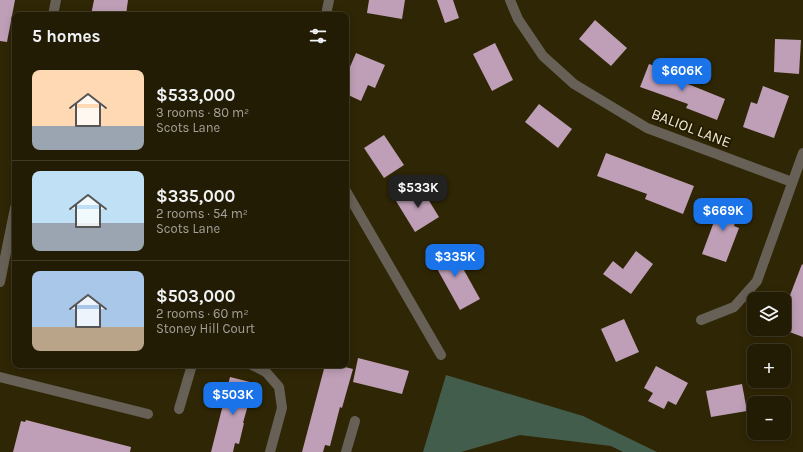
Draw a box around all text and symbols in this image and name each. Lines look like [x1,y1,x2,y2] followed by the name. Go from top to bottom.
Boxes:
[307,25,329,47] icon: filters
[32,26,101,46] text: 5 homes
[654,58,710,92] pin: $606K
[661,63,703,78] text: $606K
[156,85,235,105] text: $533,000
[64,86,112,134] icon: home
[156,105,249,120] text: 3 rooms · 80 m²
[649,105,733,151] street label: BALIOL LANE
[156,120,220,135] text: Scots Lane
[390,175,446,209] pin: $533K
[397,180,439,195] text: $533K
[156,186,235,206] text: $335,000
[64,187,112,235] icon: home
[695,198,751,232] pin: $669K
[702,203,744,218] text: $669K
[156,206,248,221] text: 2 rooms · 54 m²
[156,221,220,236] text: Scots Lane
[427,244,483,278] pin: $335K
[434,249,476,264] text: $335K
[156,286,236,306] text: $503,000
[64,287,112,335] icon: home
[747,292,791,440] map controls
[747,292,791,336] button: layers
[156,306,249,321] text: 2 rooms · 60 m²
[156,321,255,336] text: Stoney Hill Court
[747,344,791,388] button: +
[205,382,261,416] pin: $503K
[212,387,254,402] text: $503K
[747,396,791,440] button: −

